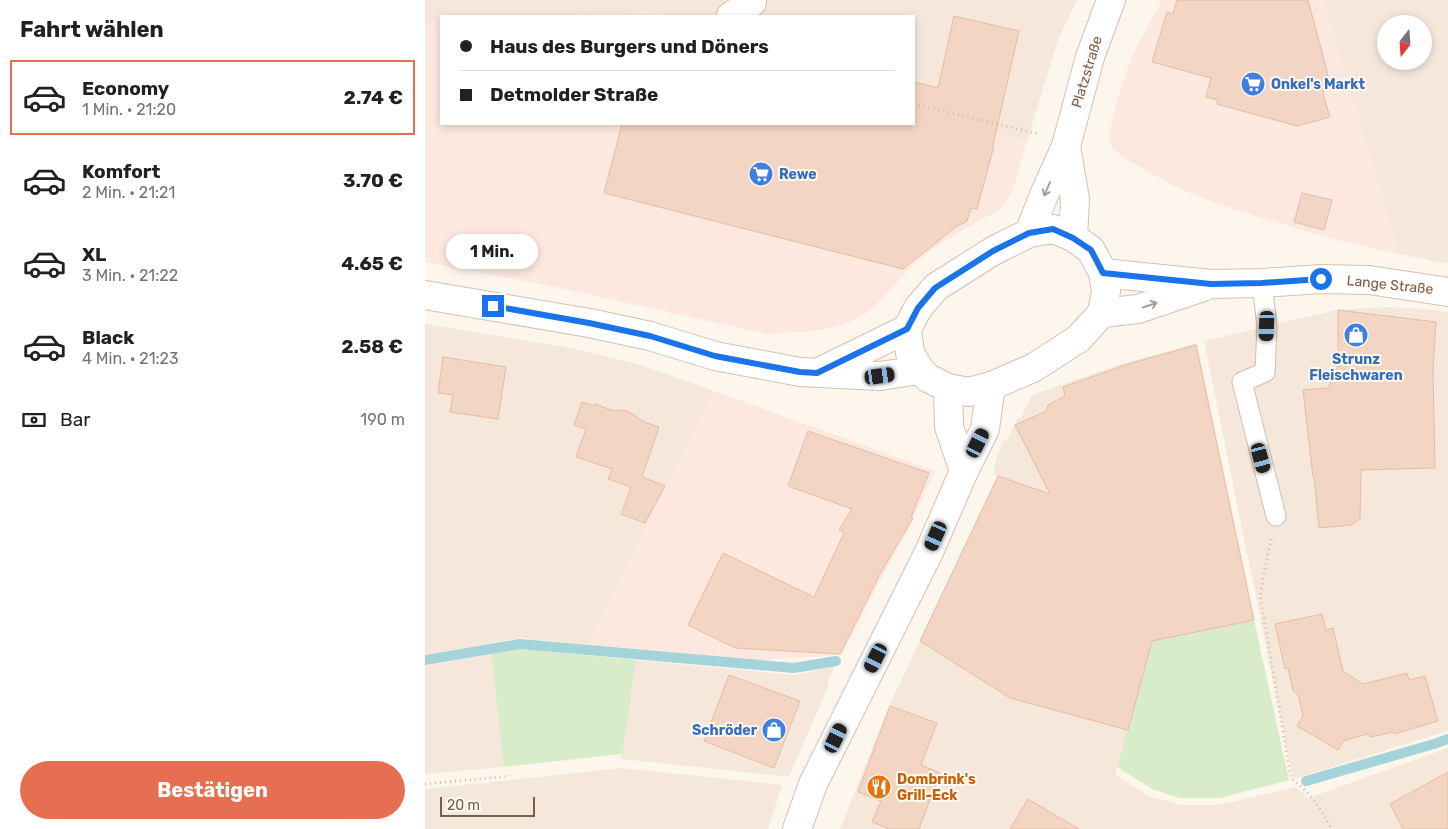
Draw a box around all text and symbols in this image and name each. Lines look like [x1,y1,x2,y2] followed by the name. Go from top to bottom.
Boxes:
[1377,15,1433,70] north arrow
[1377,15,1432,70] map controls
[20,16,164,43] text: Fahrt wählen
[1068,34,1106,110] street label: Platzstraße
[490,35,769,58] text: Haus des Burgers und Döners
[1240,71,1266,97] supermarket icon: Onkel's Markt
[22,75,67,120] icon: car
[1271,76,1365,93] place label: Onkel's Markt
[82,77,169,100] text: Economy
[490,83,658,106] text: Detmolder Straße
[344,86,403,109] text: 2.74 €
[82,100,176,119] text: 1 Min. · 21:20
[22,158,67,203] icon: car
[82,160,160,183] text: Komfort
[748,161,774,187] supermarket icon: Rewe
[779,166,817,183] place label: Rewe
[343,169,403,192] text: 3.70 €
[1041,181,1051,196] one-way arrow
[82,183,175,202] text: 2 Min. · 21:21
[447,234,539,268] callout: 1 Min.
[22,241,67,286] icon: car
[470,242,514,261] text: 1 Min.
[82,243,106,266] text: XL
[341,252,403,275] text: 4.65 €
[82,266,178,285] text: 3 Min. · 21:22
[1310,268,1332,290] route start
[1346,272,1434,298] street label: Lange Straße
[482,295,504,317] route end
[1141,300,1157,309] one-way arrow
[1258,311,1275,341] car
[1343,322,1369,348] shop icon: Strunz Fleischwaren
[22,324,67,369] icon: car
[82,326,134,349] text: Black
[341,335,403,358] text: 2.58 €
[82,349,179,368] text: 4 Min. · 21:23
[1309,351,1403,384] place label: Strunz Fleischwaren
[864,366,895,386] car
[20,406,48,434] icon: cash
[60,408,90,431] text: Bar
[360,410,405,429] text: 190 m
[964,426,991,460] car
[1249,442,1272,474] car
[923,519,948,553] car
[862,641,889,675] car
[761,717,787,743] shop icon: Schröder
[822,721,849,755] car
[692,722,758,739] place label: Schröder
[20,761,405,819] button: Bestätigen
[897,771,976,804] place label: Dombrink's Grill-Eck
[866,774,892,800] restaurant icon: Dombrink's Grill-Eck
[440,794,535,817] scale bar
[447,797,480,814] text: 20 m

